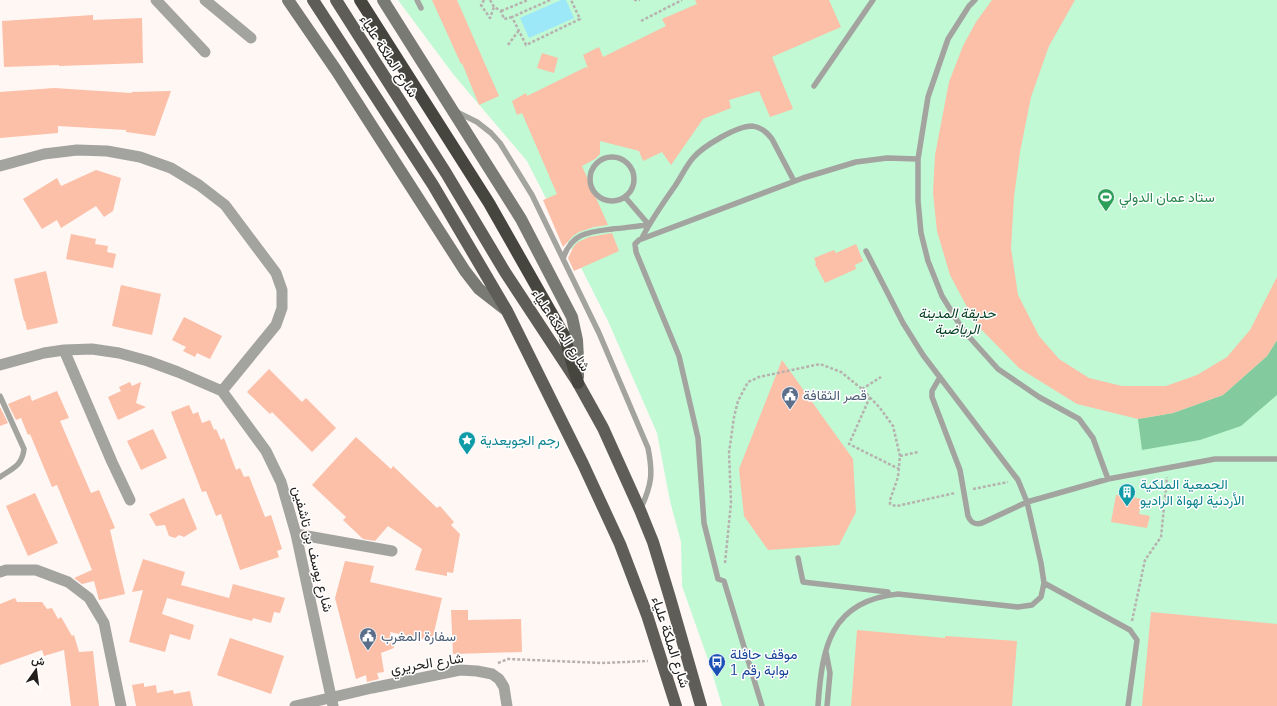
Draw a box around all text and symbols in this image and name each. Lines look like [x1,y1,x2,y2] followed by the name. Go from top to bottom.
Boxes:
[354,11,422,102] street label: شارع الملكة علياء
[1096,187,1116,212] sports icon: ستاد عمان الدولي
[1119,188,1215,209] place label: ستاد عمان الدولي
[526,285,594,376] street label: شارع الملكة علياء
[918,304,996,338] park label: حديقة المدينة الرياضية
[780,385,800,410] public building icon: قصر الثقافة
[803,386,867,404] place label: قصر الثقافة
[457,430,477,455] place icon: رجم الجويعدية
[480,431,560,449] place label: رجم الجويعدية
[1140,475,1244,509] place label: الجمعية الملكية الأردنية لهواة الراديو
[1117,482,1137,507] building icon: الجمعية الملكية الأردنية لهواة الراديو
[287,484,337,614] street label: شارع يوسف بن تاشفين
[646,594,694,691] street label: شارع الملكة علياء
[358,626,378,651] public building icon: سفارة المغرب
[381,627,456,645] place label: سفارة المغرب
[730,645,798,679] place label: موقف حافلة بوابة رقم 1
[389,648,465,681] street label: شارع الحريري
[16,650,56,690] north arrow
[30,652,47,669] text: ش
[707,652,727,677] bus stop icon: موقف حافلة بوابة رقم 1

